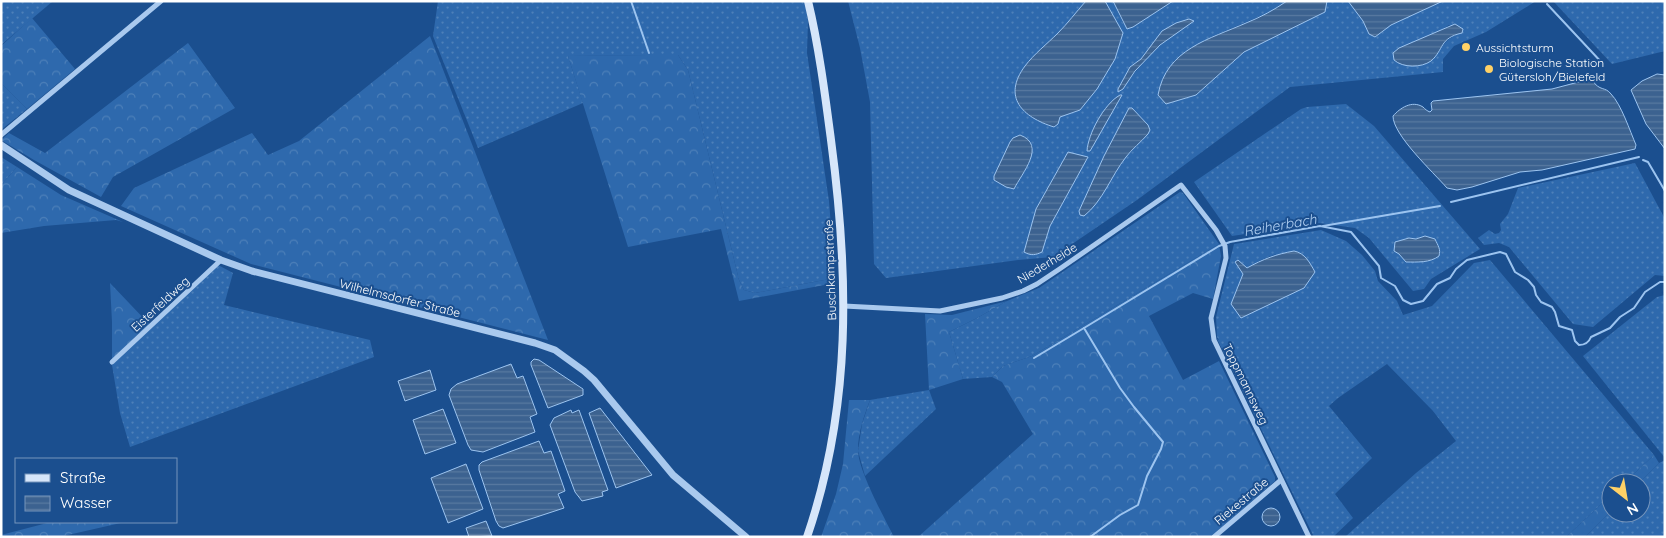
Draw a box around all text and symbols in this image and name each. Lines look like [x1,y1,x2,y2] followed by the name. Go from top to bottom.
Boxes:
[1476,40,1554,55] place label: Aussichtsturm
[1460,41,1472,53] marker: Aussichtsturm
[1499,55,1605,84] place label: Biologische Station Gütersloh/Bielefeld
[1483,63,1495,75] marker: Biologische Station Gütersloh/Bielefeld
[1242,210,1319,240] water label: Reiherbach
[821,219,839,321] street label: Buschkampstraße
[1014,239,1080,287] street label: Niederheide
[128,273,192,335] street label: Eisterfeldweg
[338,276,462,320] street label: Wilhelmsdorfer Straße
[1220,341,1272,427] street label: Toppmannsweg
[15,458,178,523] legend
[60,468,106,487] text: Straße
[1601,473,1651,523] north arrow
[1211,474,1271,528] street label: Riekestraße
[60,493,112,512] text: Wasser
[1624,499,1642,520] text: N

